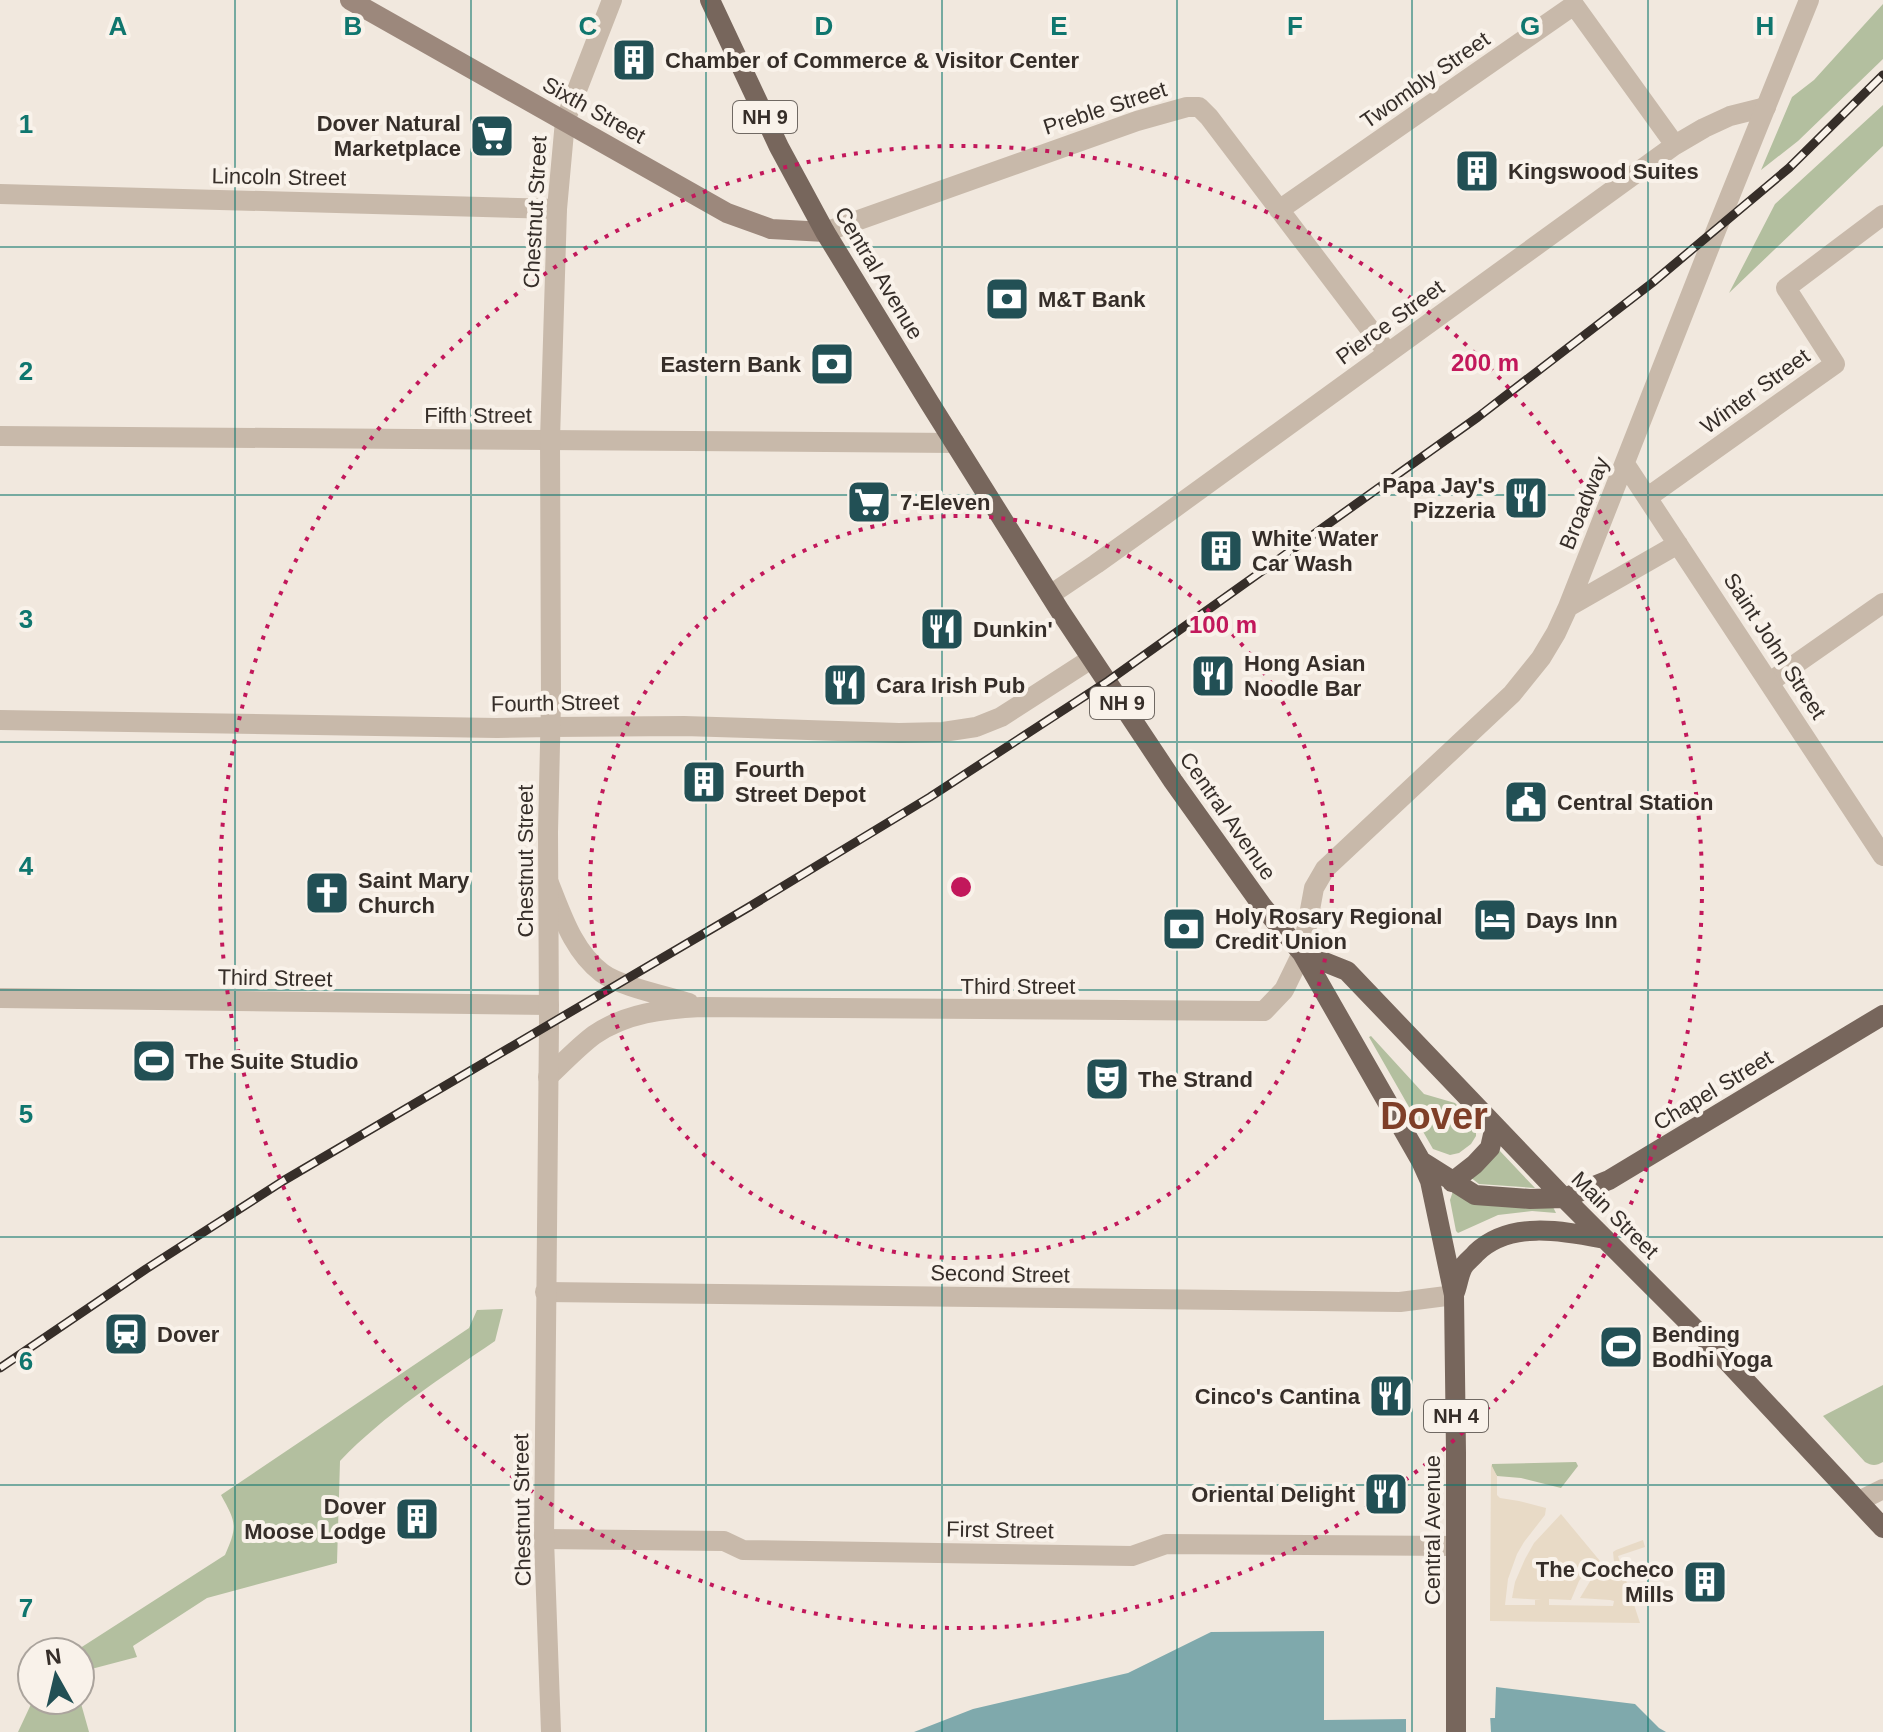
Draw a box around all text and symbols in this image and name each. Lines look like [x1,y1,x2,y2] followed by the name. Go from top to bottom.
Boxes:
[109,11,128,41] text: A
[344,11,362,41] text: B
[579,11,598,41] text: C
[815,11,833,41] text: D
[1050,11,1068,41] text: E
[1287,11,1303,41] text: F
[1520,11,1540,41] text: G
[1756,11,1774,41] text: H
[1356,26,1494,134] street label: Twombly Street
[610,36,658,84] building icon: Chamber of Commerce & Visitor Center
[665,48,1079,73] place label: Chamber of Commerce & Visitor Center
[538,72,650,148] street label: Sixth Street
[1040,76,1170,140] street label: Preble Street
[733,101,797,133] road number: NH 9
[19,109,33,139] text: 1
[317,111,461,161] place label: Dover Natural Marketplace
[468,112,516,160] supermarket icon: Dover Natural Marketplace
[519,135,551,289] street label: Chestnut Street
[1453,147,1501,195] building icon: Kingswood Suites
[1508,159,1699,184] place label: Kingswood Suites
[212,163,346,191] street label: Lincoln Street
[830,202,928,344] street label: Central Avenue
[983,275,1031,323] bank icon: M&T Bank
[1331,275,1449,369] street label: Pierce Street
[1038,287,1146,312] place label: M&T Bank
[808,340,856,388] bank icon: Eastern Bank
[1696,343,1814,439] street label: Winter Street
[1451,349,1519,376] text: 200 m
[660,352,802,377] place label: Eastern Bank
[19,356,33,386] text: 2
[424,403,532,428] street label: Fifth Street
[1554,453,1614,553] street label: Broadway
[1382,473,1496,523] place label: Papa Jay's Pizzeria
[1502,474,1550,522] restaurant icon: Papa Jay's Pizzeria
[845,478,893,526] supermarket icon: 7-Eleven
[900,490,991,515] place label: 7-Eleven
[1252,526,1379,576] place label: White Water Car Wash
[1197,527,1245,575] building icon: White Water Car Wash
[1719,568,1831,724] street label: Saint John Street
[19,604,33,634] text: 3
[918,605,966,653] restaurant icon: Dunkin'
[1189,611,1257,638] text: 100 m
[973,617,1053,642] place label: Dunkin'
[1244,651,1365,701] place label: Hong Asian Noodle Bar
[1189,652,1237,700] restaurant icon: Hong Asian Noodle Bar
[821,661,869,709] restaurant icon: Cara Irish Pub
[876,673,1025,698] place label: Cara Irish Pub
[1090,687,1154,719] road number: NH 9
[491,689,619,717] street label: Fourth Street
[1175,747,1281,885] street label: Central Avenue
[735,757,866,807] place label: Fourth Street Depot
[680,758,728,806] building icon: Fourth Street Depot
[1502,778,1550,826] public building icon: Central Station
[513,785,538,937] street label: Chestnut Street
[1557,790,1713,815] place label: Central Station
[19,851,34,881] text: 4
[358,868,470,918] place label: Saint Mary Church
[303,869,351,917] church icon: Saint Mary Church
[947,873,975,901] centre of rings
[1471,896,1519,944] hotel icon: Days Inn
[1215,904,1442,954] place label: Holy Rosary Regional Credit Union
[1160,905,1208,953] bank icon: Holy Rosary Regional Credit Union
[1526,908,1618,933] place label: Days Inn
[217,964,333,992] street label: Third Street
[961,974,1075,999] street label: Third Street
[130,1037,178,1085] sports icon: The Suite Studio
[1649,1045,1777,1135] street label: Chapel Street
[185,1049,359,1074] place label: The Suite Studio
[1083,1055,1131,1103] theatre icon: The Strand
[1138,1067,1253,1092] place label: The Strand
[1380,1095,1488,1137] district label: Dover
[19,1099,33,1129] text: 5
[1566,1166,1664,1264] street label: Main Street
[930,1260,1070,1288] street label: Second Street
[102,1310,150,1358] station icon: Dover
[157,1322,220,1347] place label: Dover
[1652,1322,1773,1372] place label: Bending Bodhi Yoga
[1597,1323,1645,1371] sports icon: Bending Bodhi Yoga
[19,1346,33,1376] text: 6
[1367,1372,1415,1420] restaurant icon: Cinco's Cantina
[1195,1384,1361,1409] place label: Cinco's Cantina
[1424,1400,1488,1432] road number: NH 4
[508,1433,536,1587] street label: Chestnut Street
[1420,1455,1445,1605] street label: Central Avenue
[1362,1470,1410,1518] restaurant icon: Oriental Delight
[1191,1482,1356,1507] place label: Oriental Delight
[244,1494,386,1544] place label: Dover Moose Lodge
[393,1495,441,1543] building icon: Dover Moose Lodge
[946,1517,1054,1543] street label: First Street
[1536,1557,1674,1607] place label: The Cocheco Mills
[1681,1558,1729,1606] building icon: The Cocheco Mills
[19,1593,33,1623] text: 7
[16,1636,96,1716] north arrow
[44,1643,63,1670] text: N

